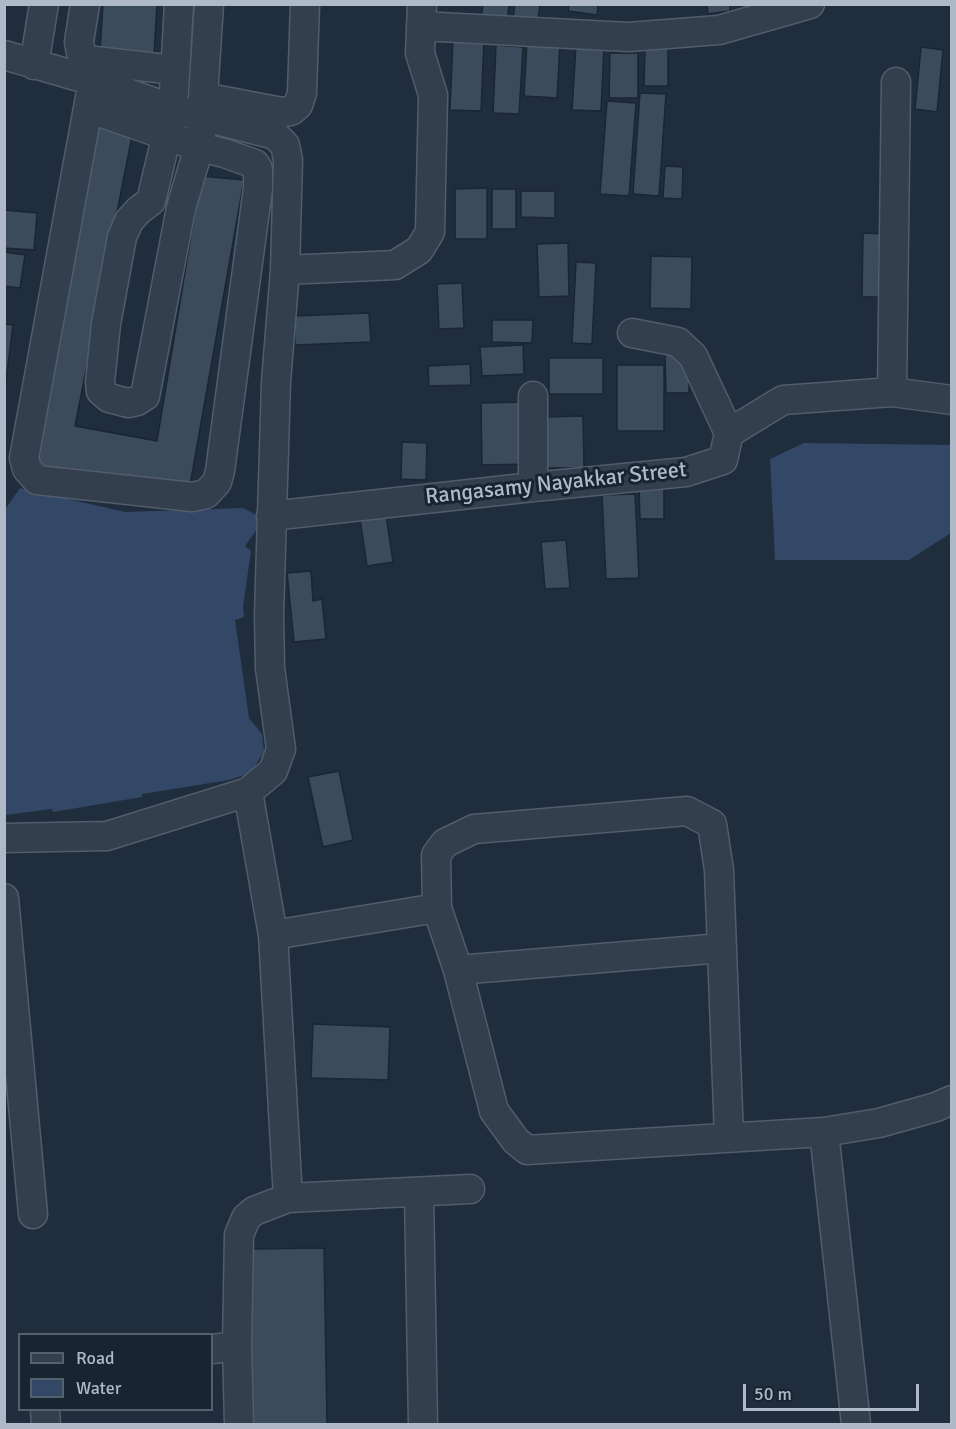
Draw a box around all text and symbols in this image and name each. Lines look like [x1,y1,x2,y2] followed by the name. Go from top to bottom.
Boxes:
[424,457,688,511] street label: Rangasamy Nayakkar Street
[18,1333,213,1411] legend
[76,1347,115,1369] text: Road
[746,1372,922,1410] scale bar
[76,1377,121,1399] text: Water
[754,1383,792,1405] text: 50 m

